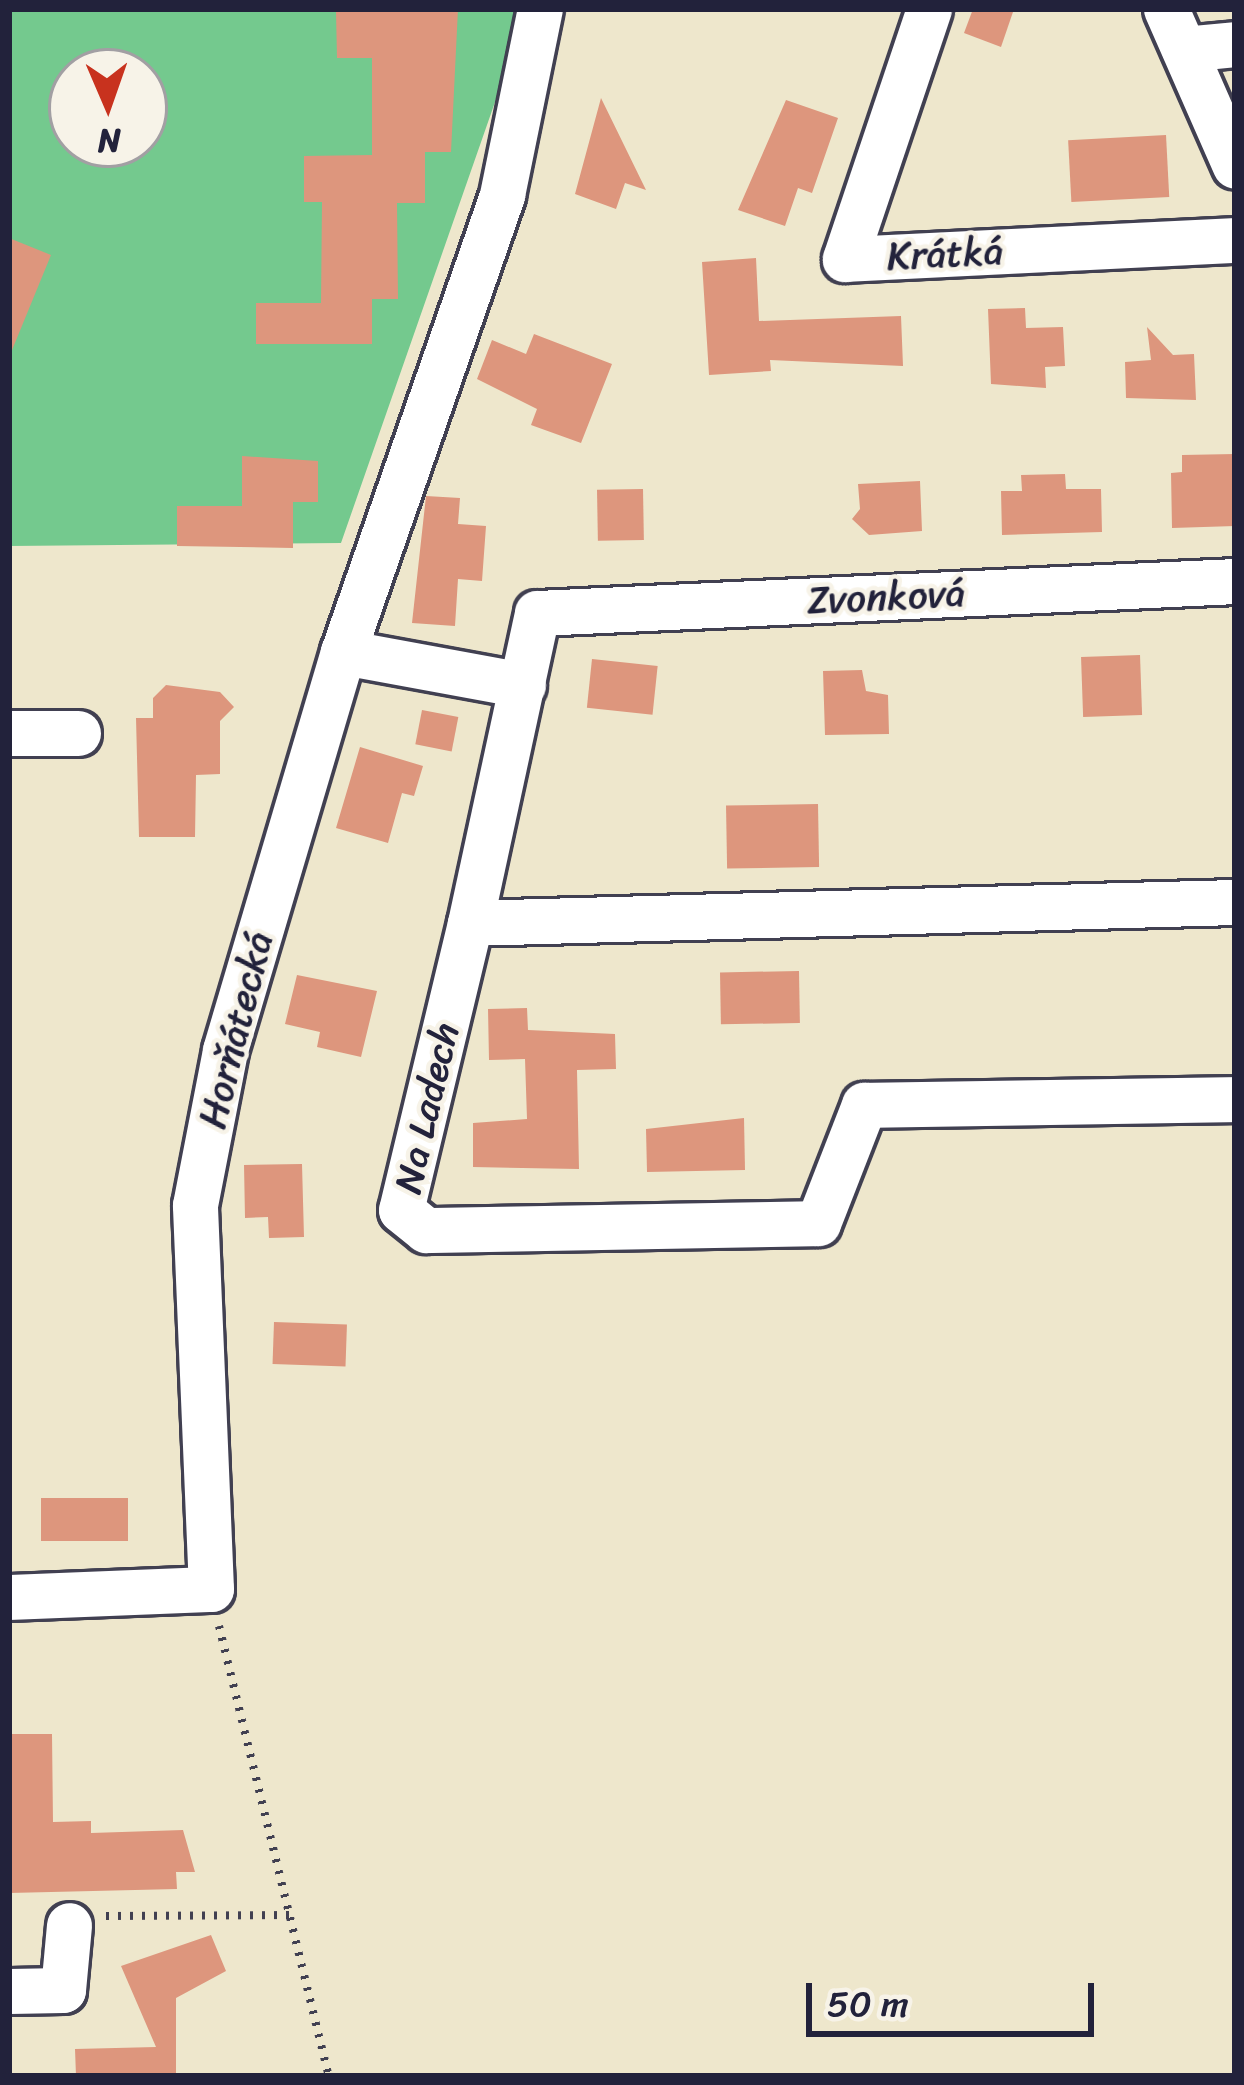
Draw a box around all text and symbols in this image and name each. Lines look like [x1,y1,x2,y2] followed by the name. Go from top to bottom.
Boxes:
[48,48,168,168] north arrow
[97,112,122,170] text: N
[886,228,1004,280] street label: Krátká
[806,569,966,625] street label: Zvonková
[189,927,283,1133] street label: Horňátecká
[385,1018,469,1198] street label: Na Ladech
[812,1959,1100,2033] scale bar
[827,1972,909,2036] text: 50 m

